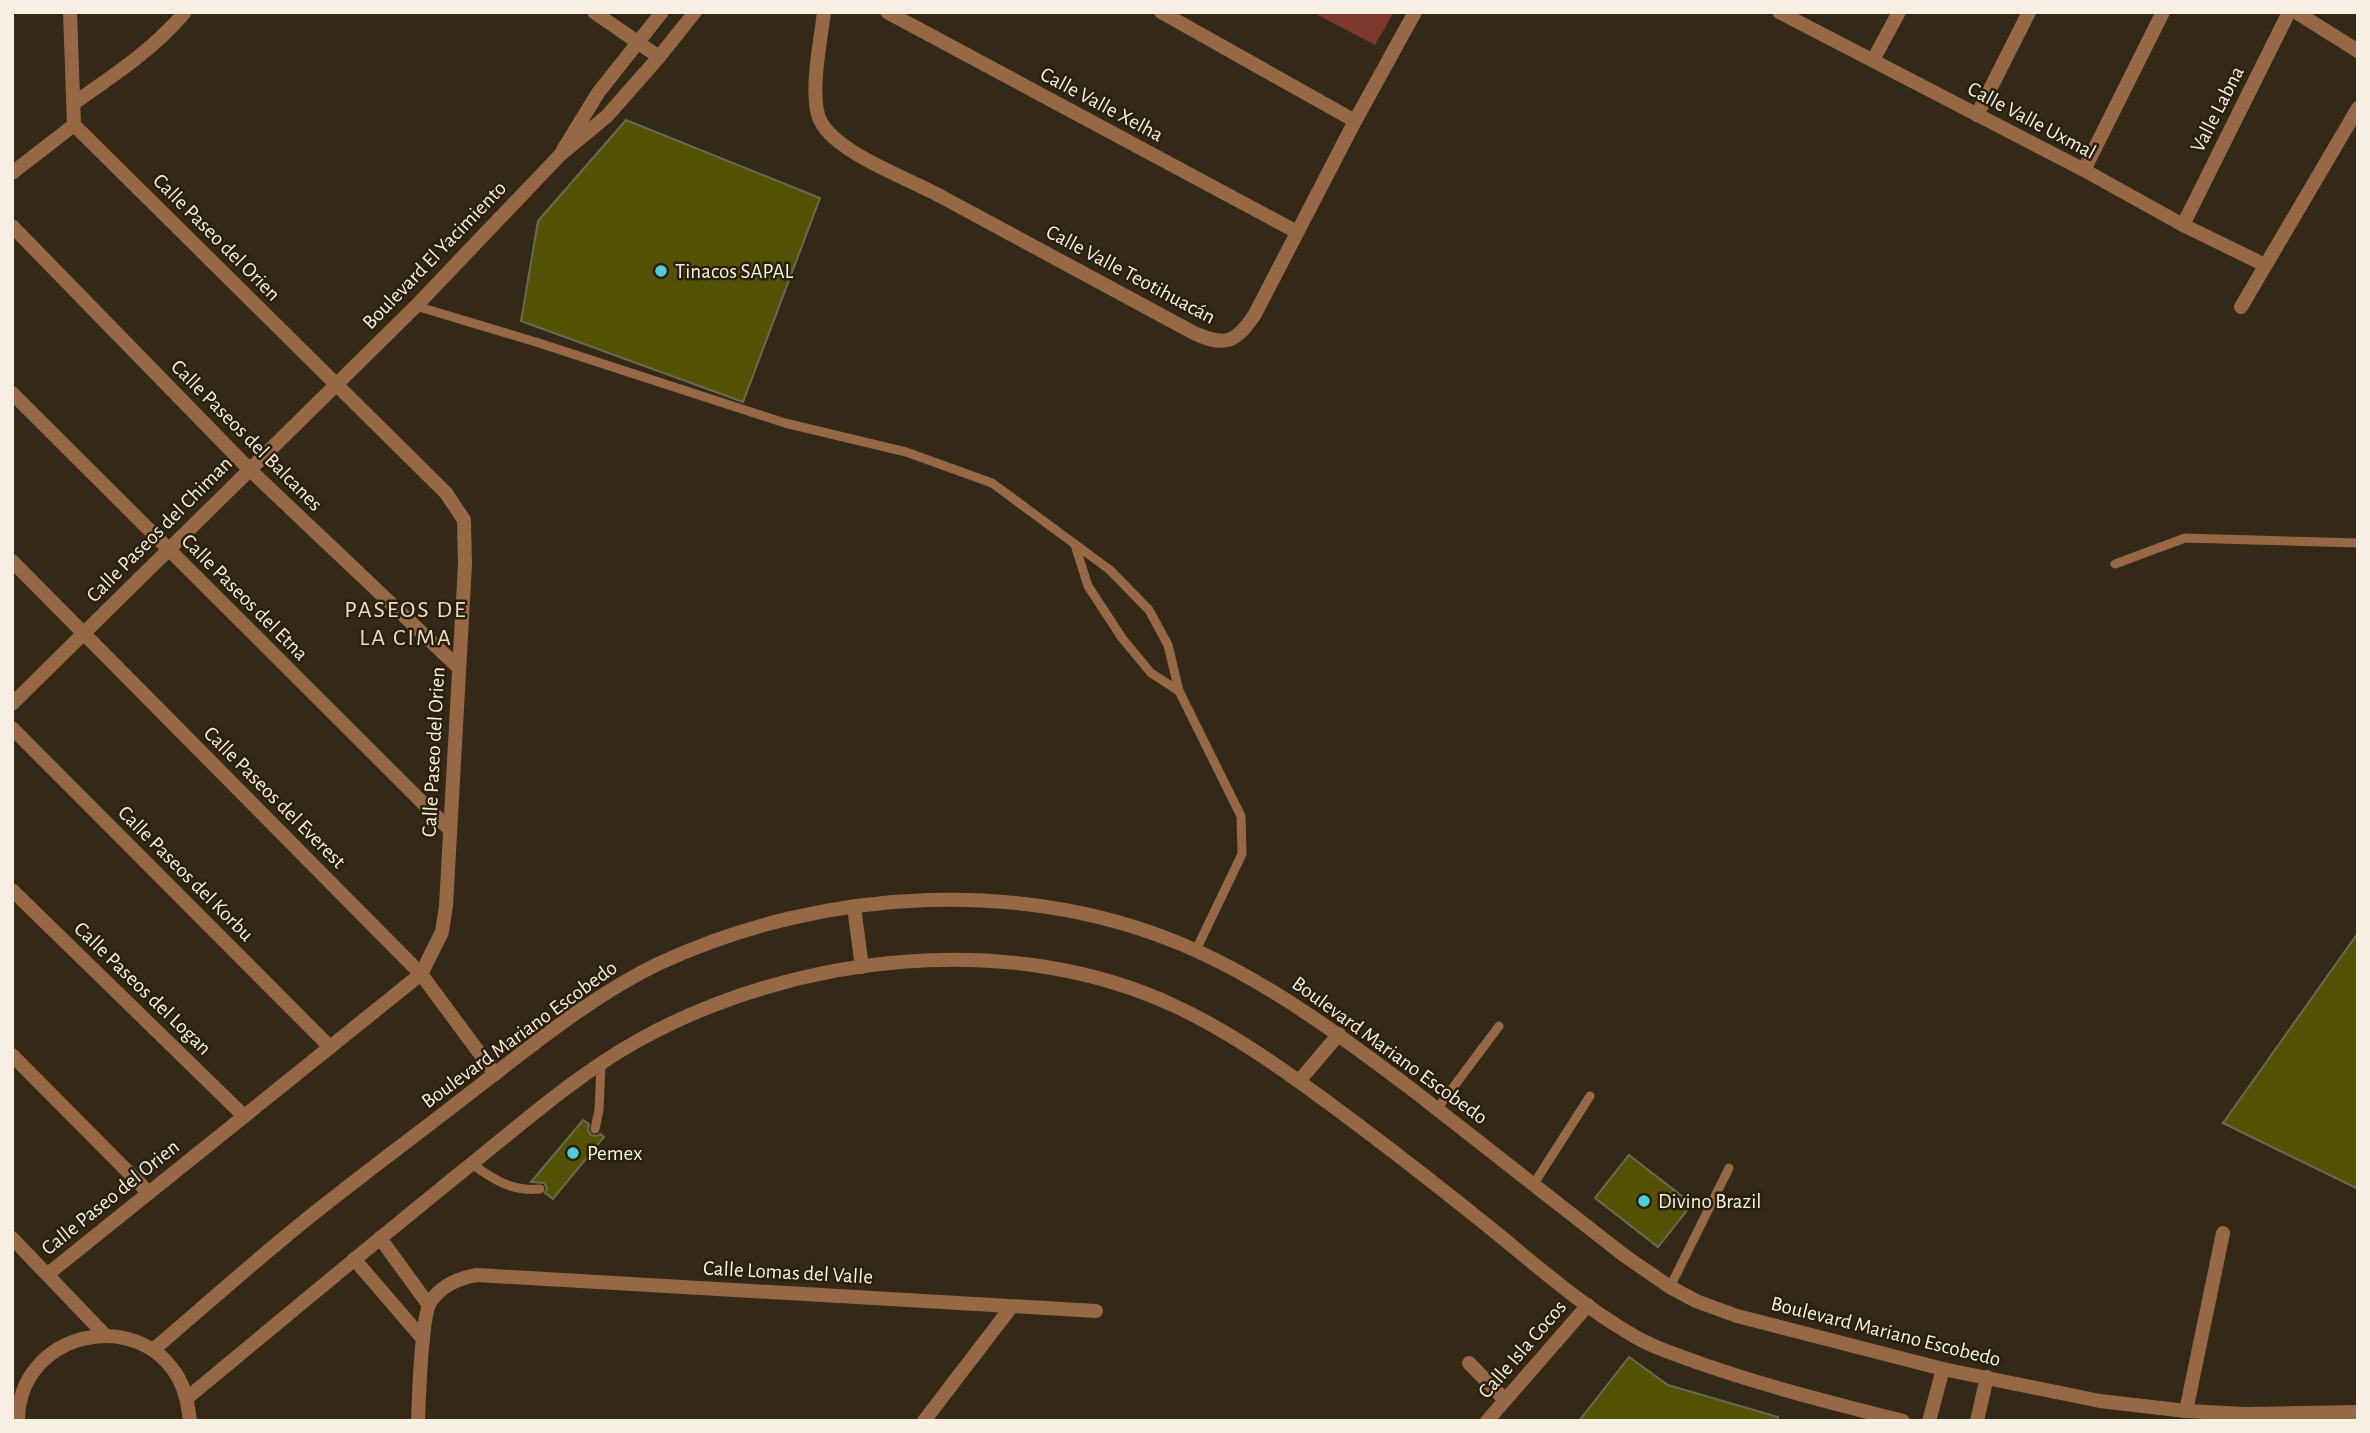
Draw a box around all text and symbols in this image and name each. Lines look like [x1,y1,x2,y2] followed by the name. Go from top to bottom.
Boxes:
[1037,63,1167,146] street label: Calle Valle Xelha
[2187,63,2248,156] street label: Valle Labna
[1964,78,2099,163] street label: Calle Valle Uxmal
[149,170,284,305] street label: Calle Paseo del Orien
[359,177,510,333] street label: Boulevard El Yacimiento
[1043,221,1219,328] street label: Calle Valle Teotihuacán
[675,261,794,282] place label: Tinacos SAPAL
[653,263,669,279] marker: Tinacos SAPAL
[167,356,326,515] street label: Calle Paseos del Balcanes
[82,452,236,606] street label: Calle Paseos del Chiman
[177,530,312,665] street label: Calle Paseos del Etna
[344,598,468,650] district label: PASEOS DE LA CIMA
[419,666,448,838] street label: Calle Paseo del Orien
[200,722,350,873] street label: Calle Paseos del Everest
[114,802,258,945] street label: Calle Paseos del Korbu
[70,918,215,1059] street label: Calle Paseos del Logan
[418,957,621,1112] street label: Boulevard Mariano Escobedo
[1288,973,1491,1128] street label: Boulevard Mariano Escobedo
[38,1136,183,1259] street label: Calle Paseo del Orien
[587,1143,642,1164] place label: Pemex
[565,1145,581,1161] marker: Pemex
[1658,1191,1761,1212] place label: Divino Brazil
[1636,1193,1652,1209] marker: Divino Brazil
[702,1258,873,1287] street label: Calle Lomas del Valle
[1769,1293,2003,1370] street label: Boulevard Mariano Escobedo
[1474,1296,1570,1402] street label: Calle Isla Cocos

